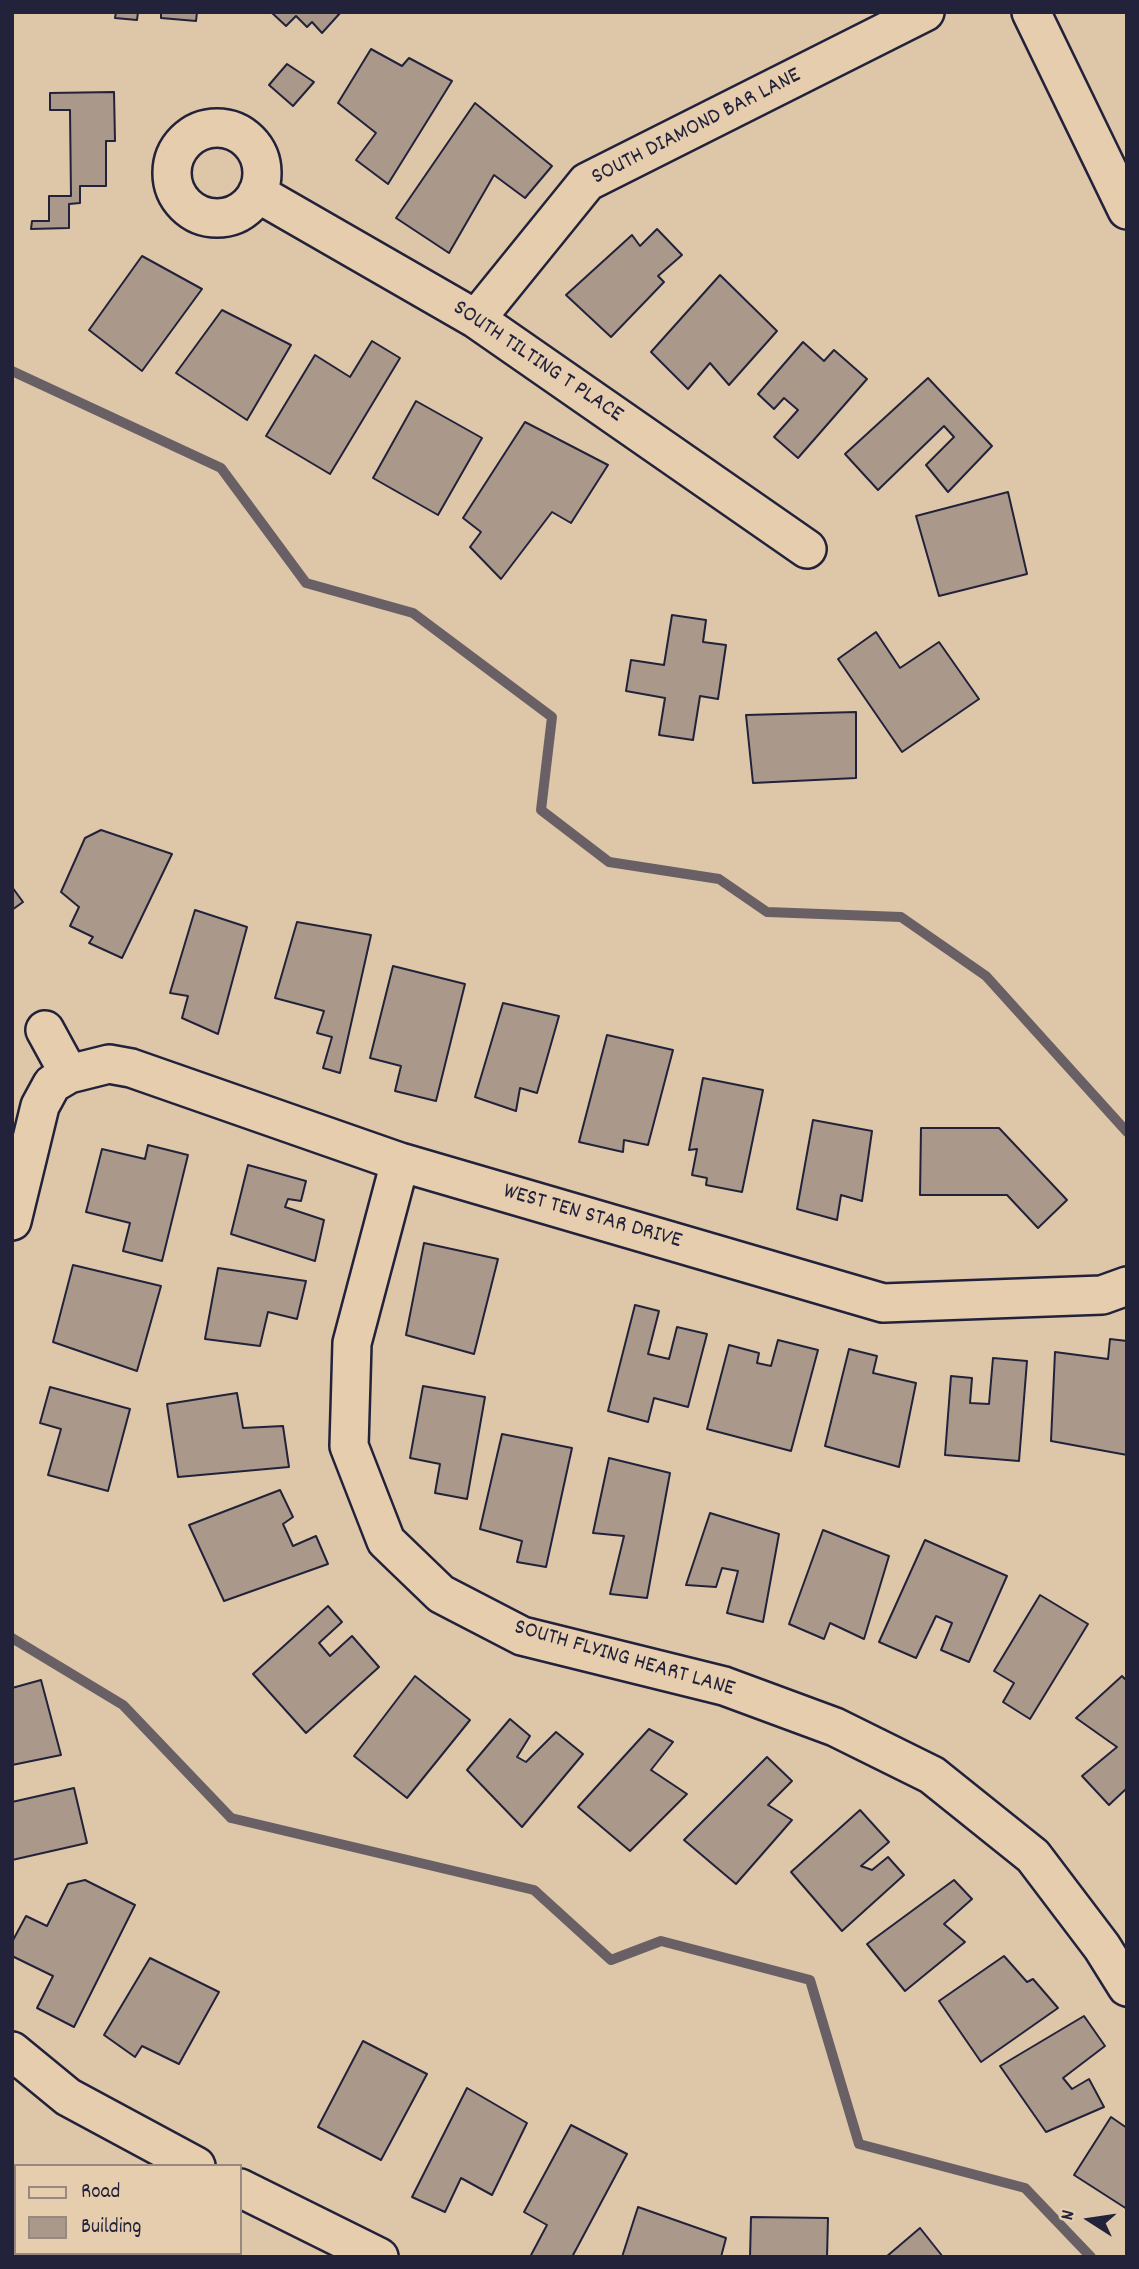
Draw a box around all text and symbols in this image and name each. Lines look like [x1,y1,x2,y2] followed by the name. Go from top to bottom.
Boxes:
[588,63,806,193] street label: SOUTH DIAMOND BAR LANE
[447,296,627,430] street label: SOUTH TILTING T PLACE
[499,1179,685,1257] street label: WEST TEN STAR DRIVE
[510,1615,738,1705] street label: SOUTH FLYING HEART LANE
[14,2164,242,2255] legend
[81,2178,120,2208] text: Road
[1055,2185,1125,2255] north arrow
[1055,2208,1083,2223] text: N
[81,2213,141,2243] text: Building

